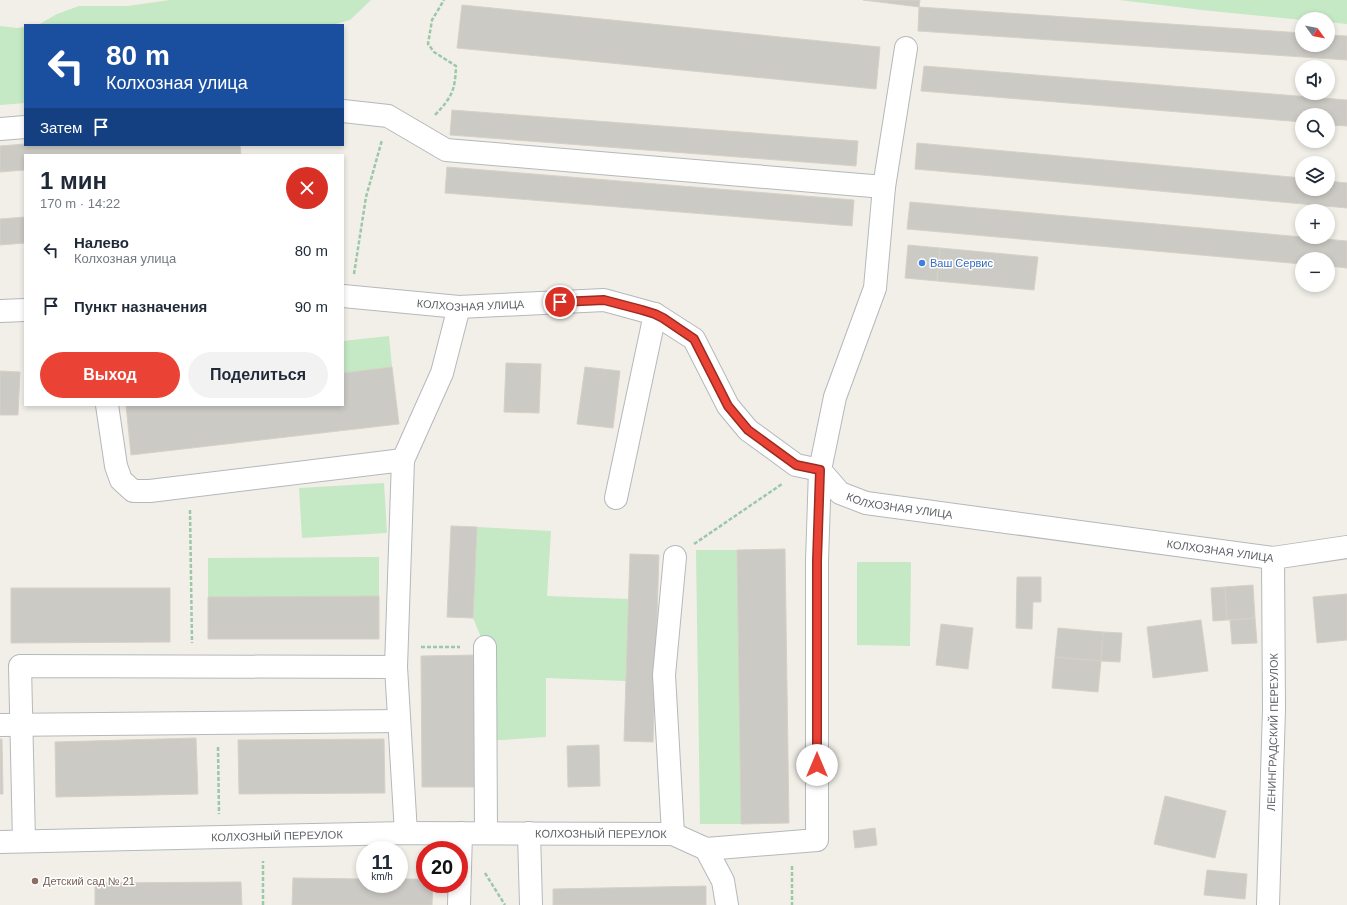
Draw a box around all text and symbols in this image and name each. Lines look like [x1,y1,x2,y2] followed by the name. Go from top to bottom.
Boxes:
[1295,12,1335,52] north arrow
[1295,12,1335,292] map controls
[40,40,92,92] icon: left
[106,40,170,71] text: 80 m
[1295,60,1335,100] button: sound
[106,73,248,93] text: Колхозная улица
[1295,108,1335,148] button: search
[90,116,112,138] icon: arrive
[40,119,82,136] text: Затем
[1295,156,1335,196] button: layers
[40,167,107,194] text: 1 мин
[286,167,328,209] button: close
[40,196,120,211] text: 170 m · 14:22
[1295,204,1335,244] button: +
[74,234,129,251] text: Налево
[40,239,62,261] icon: left
[295,242,328,259] text: 80 m
[74,251,176,266] text: Колхозная улица
[1295,252,1335,292] button: −
[930,257,994,269] place label: Ваш Сервис
[917,258,927,268] marker: Ваш Сервис
[543,285,577,319] pin
[549,291,571,313] icon: arrive
[40,295,62,317] icon: arrive
[416,297,525,313] street label: КОЛХОЗНАЯ УЛИЦА
[74,298,207,315] text: Пункт назначения
[295,298,328,315] text: 90 m
[40,352,180,398] button: Выход
[188,352,328,398] button: Поделиться
[845,490,954,521] street label: КОЛХОЗНАЯ УЛИЦА
[1166,538,1275,564] street label: КОЛХОЗНАЯ УЛИЦА
[1265,652,1280,811] street label: ЛЕНИНГРАДСКИЙ ПЕРЕУЛОК
[796,744,838,786] position arrow
[535,827,667,840] street label: КОЛХОЗНЫЙ ПЕРЕУЛОК
[211,828,343,843] street label: КОЛХОЗНЫЙ ПЕРЕУЛОК
[416,841,468,893] speed limit sign: 20
[371,851,393,873] text: 11
[371,871,393,882] text: km/h
[43,875,135,887] place label: Детский сад № 21
[30,876,40,886] marker: Детский сад № 21

